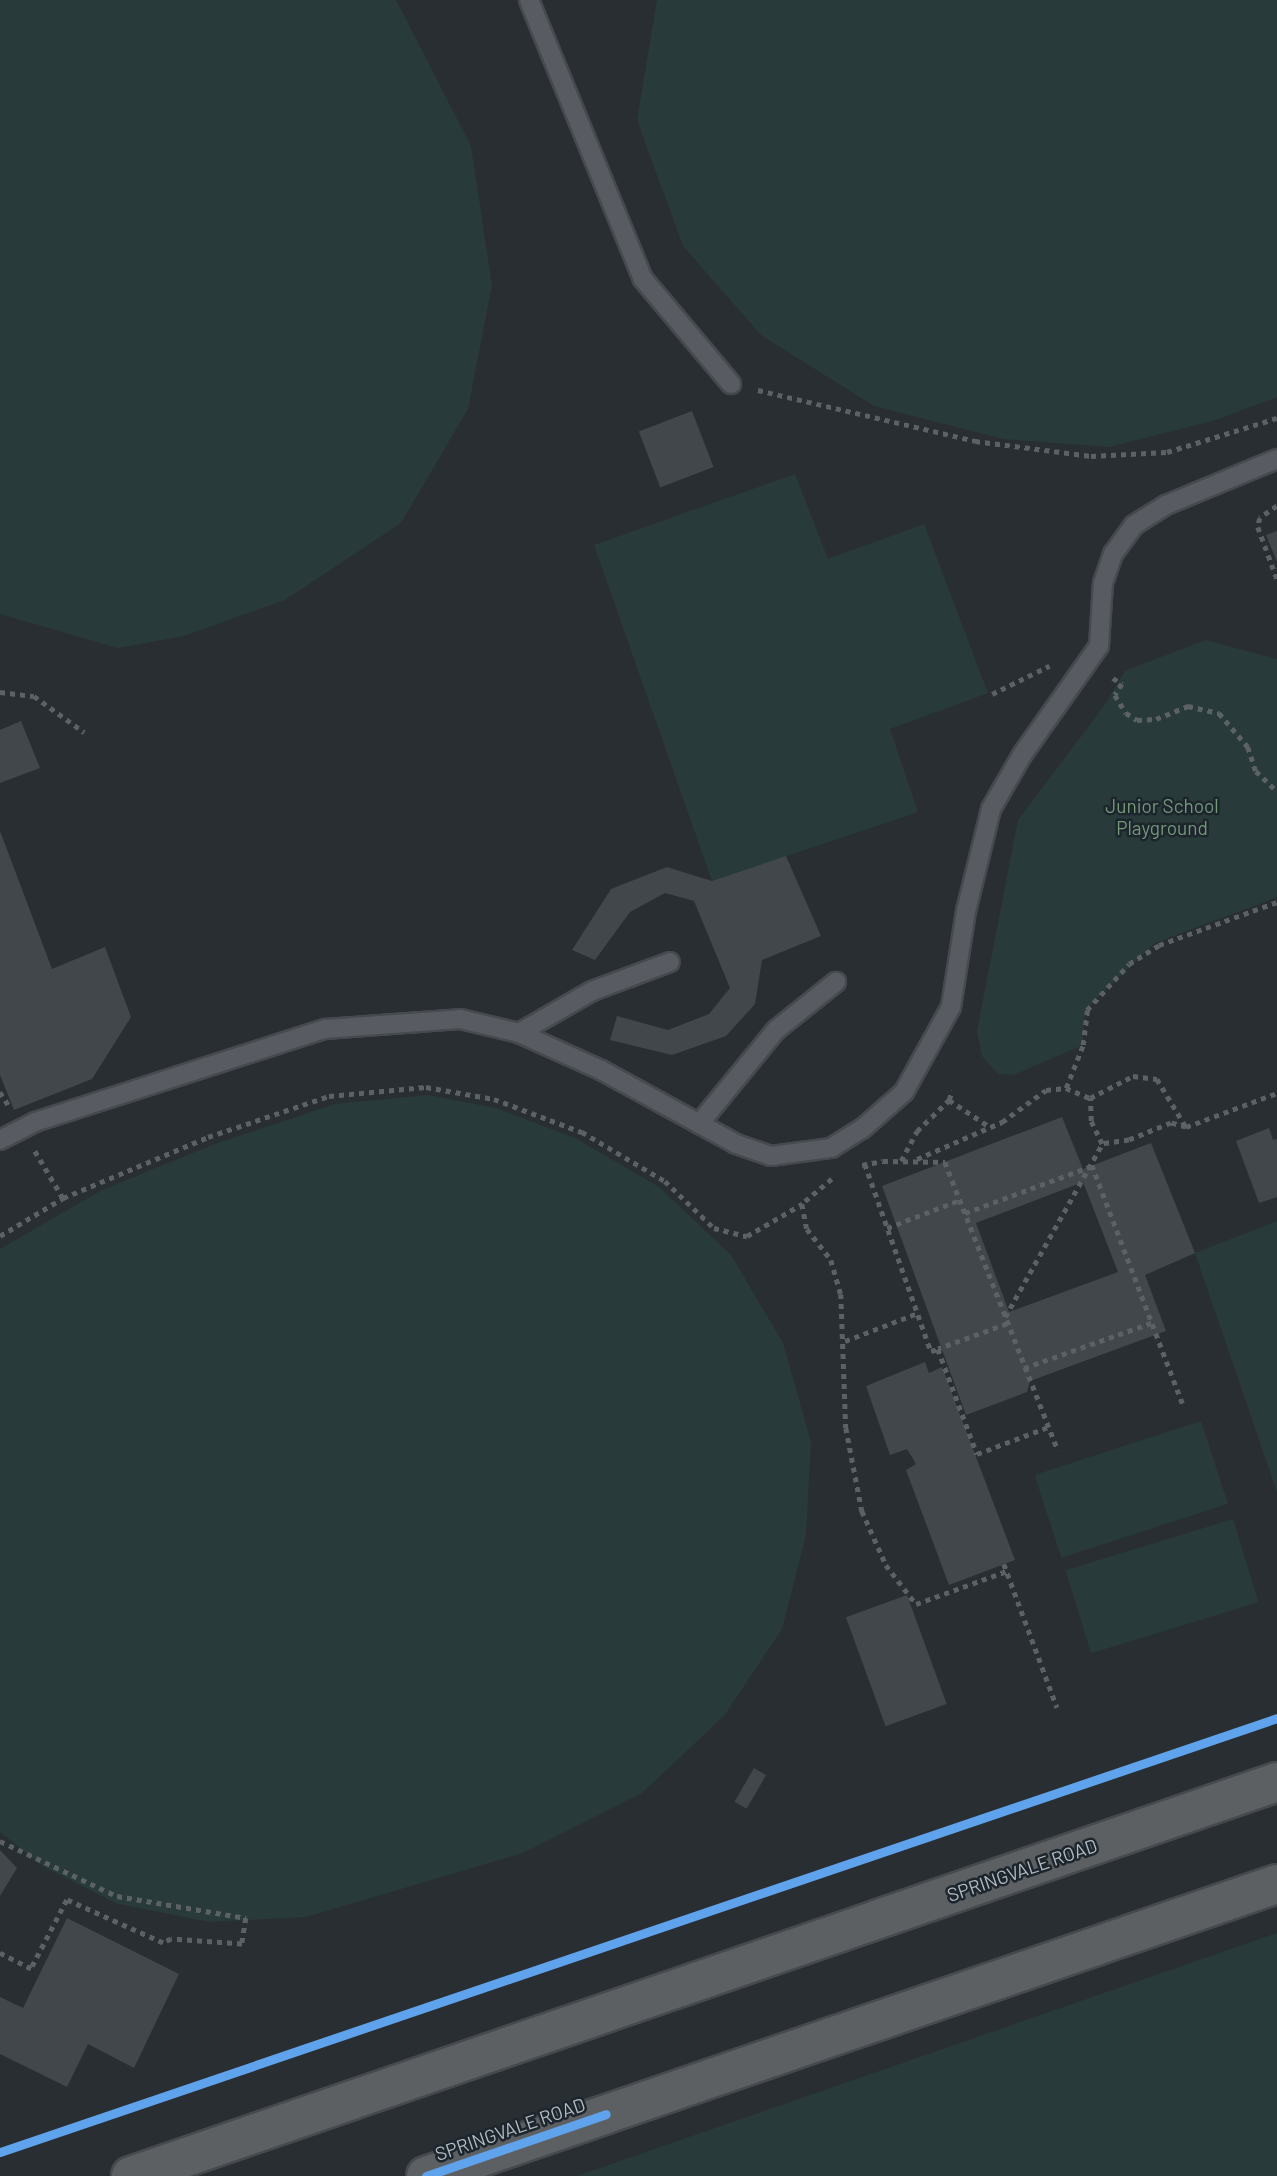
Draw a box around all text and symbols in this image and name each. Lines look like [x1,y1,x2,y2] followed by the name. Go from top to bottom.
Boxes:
[1105,795,1219,839] park label: Junior School Playground
[944,1834,1100,1906] street label: SPRINGVALE ROAD
[432,2093,588,2165] street label: SPRINGVALE ROAD

